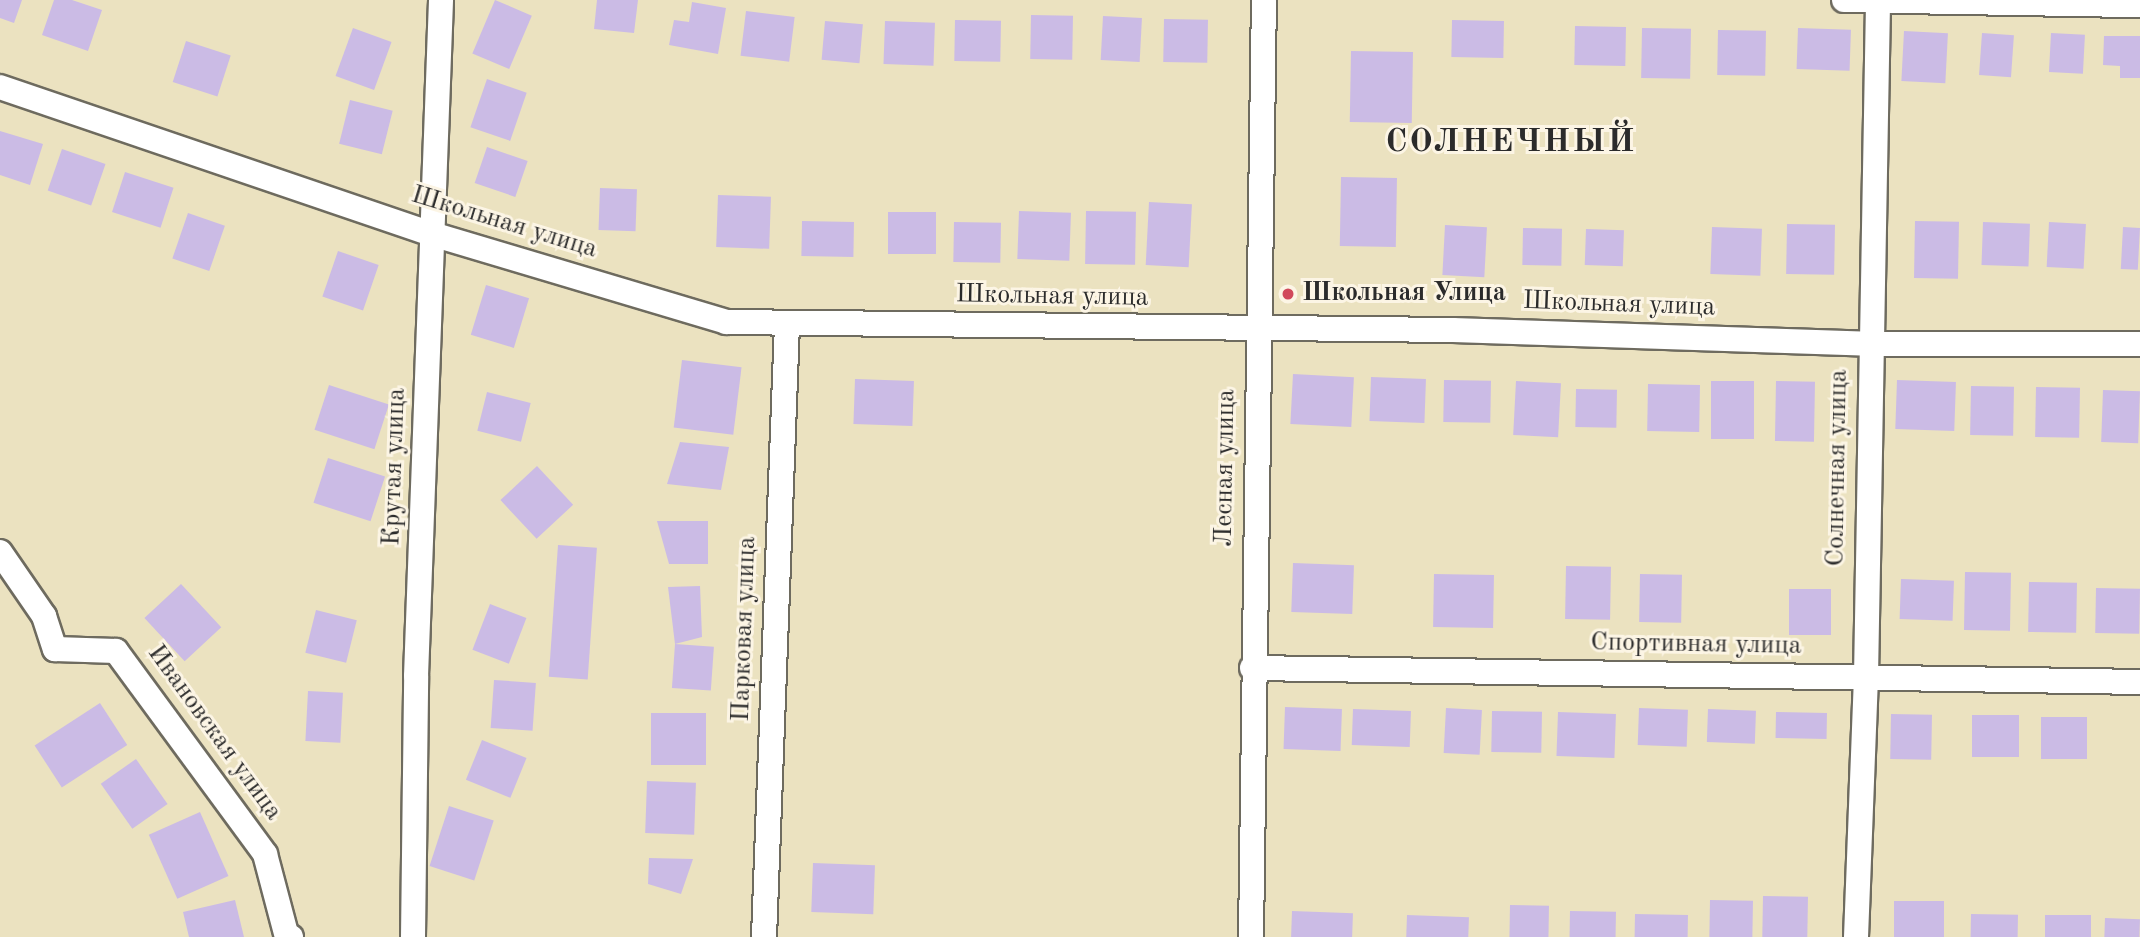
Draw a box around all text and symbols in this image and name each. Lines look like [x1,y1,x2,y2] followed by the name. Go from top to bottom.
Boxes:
[1387,123,1635,163] district label: СОЛНЕЧНЫЙ
[407,180,601,266] street label: Школьная улица
[1302,278,1506,310] place label: Школьная Улица
[955,280,1149,314] street label: Школьная улица
[1280,286,1296,302] marker: Школьная Улица
[1522,286,1716,324] street label: Школьная улица
[1821,369,1855,567] street label: Солнечная улица
[377,388,413,546] street label: Крутая улица
[1209,389,1243,547] street label: Лесная улица
[726,536,764,722] street label: Парковая улица
[1590,628,1802,662] street label: Спортивная улица
[140,639,288,827] street label: Ивановская улица

